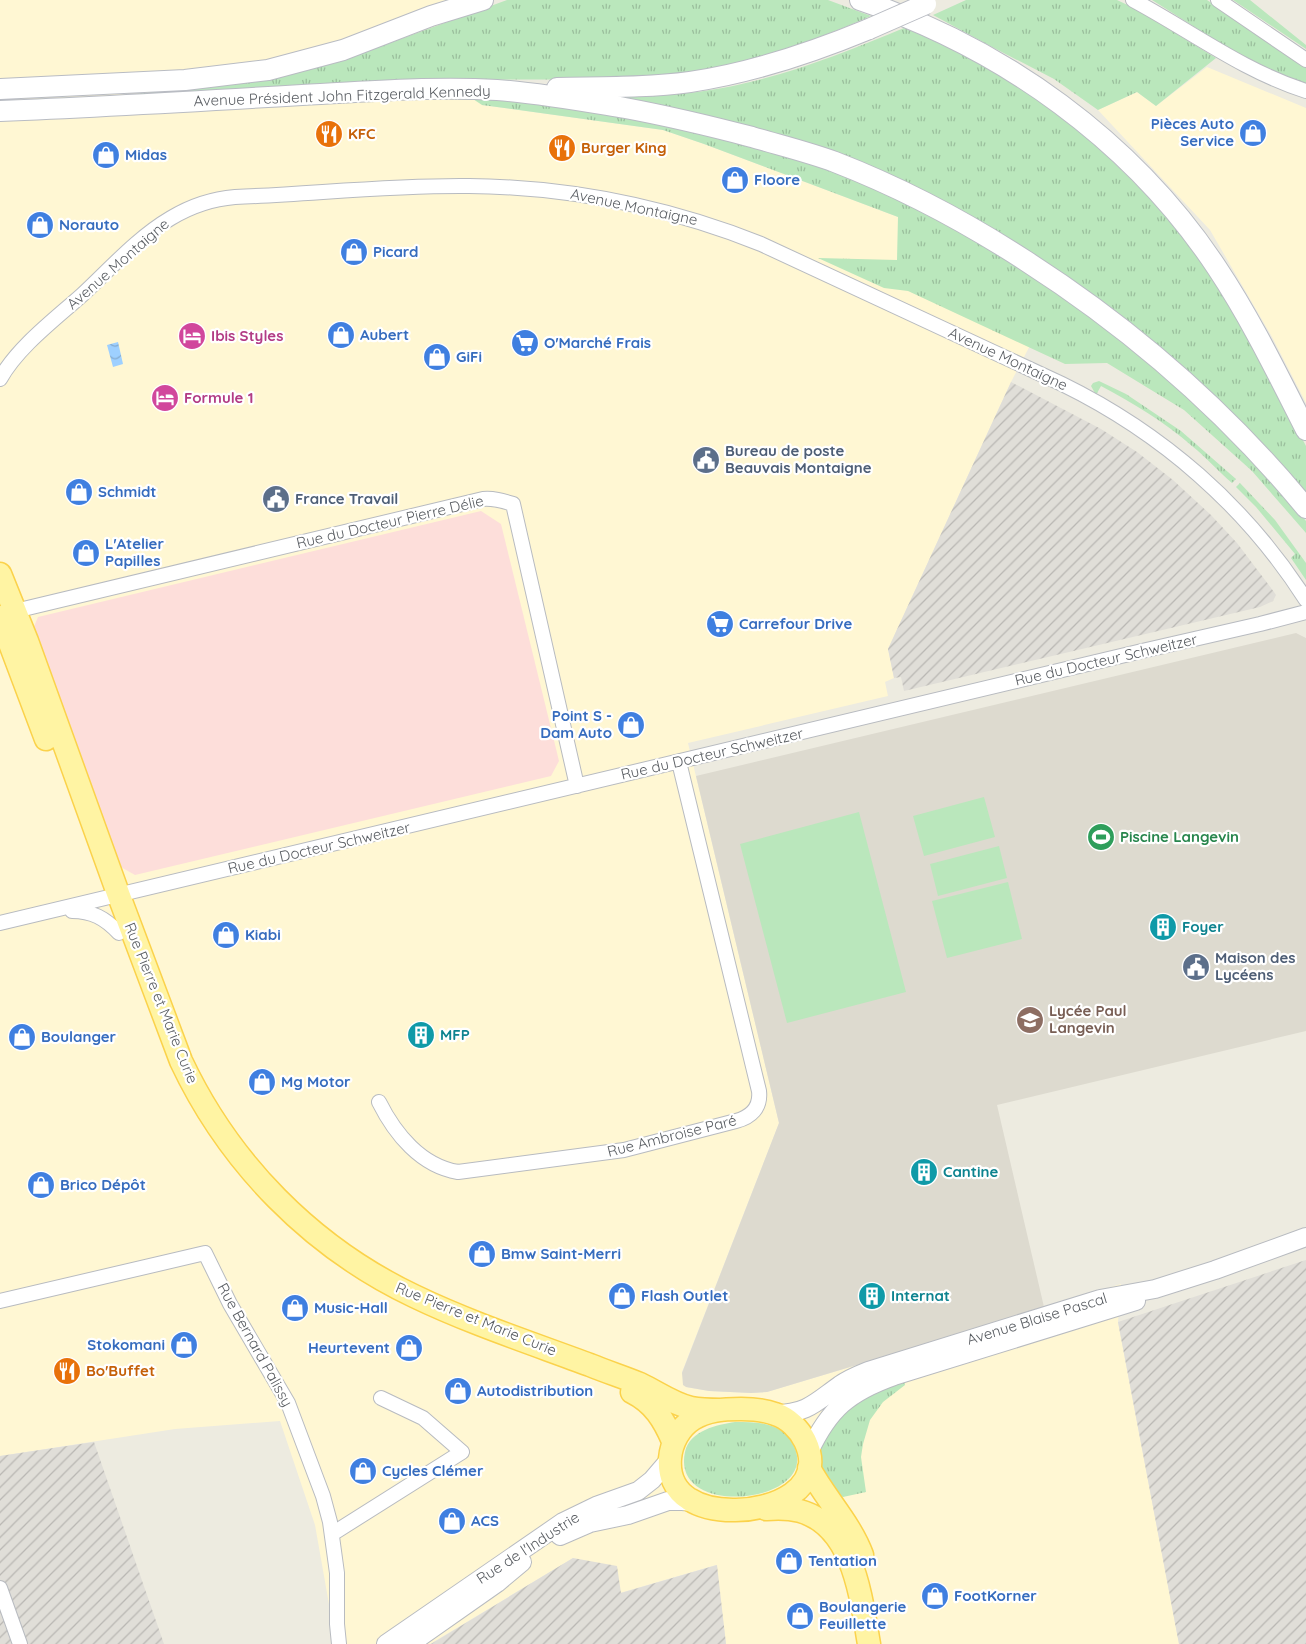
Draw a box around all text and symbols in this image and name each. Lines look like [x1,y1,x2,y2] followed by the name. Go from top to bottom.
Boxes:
[193,81,491,110] street label: Avenue Président John Fitzgerald Kennedy
[1151,114,1234,150] place label: Pièces Auto Service
[1238,118,1268,148] shop icon: Pièces Auto Service
[314,119,344,149] restaurant icon: KFC
[348,124,376,143] place label: KFC
[547,133,577,163] restaurant icon: Burger King
[581,138,667,157] place label: Burger King
[91,140,121,170] shop icon: Midas
[125,145,167,164] place label: Midas
[720,165,750,195] shop icon: Floore
[754,170,800,189] place label: Floore
[569,184,699,229] street label: Avenue Montaigne
[25,210,55,240] shop icon: Norauto
[63,214,173,313] street label: Avenue Montaigne
[59,215,119,234] place label: Norauto
[339,237,369,267] shop icon: Picard
[373,242,418,261] place label: Picard
[326,320,356,350] shop icon: Aubert
[177,321,207,351] hotel icon: Ibis Styles
[946,323,1071,395] street label: Avenue Montaigne
[360,325,409,344] place label: Aubert
[211,326,283,345] place label: Ibis Styles
[510,328,540,358] supermarket icon: O'Marché Frais
[544,333,651,352] place label: O'Marché Frais
[422,342,452,372] shop icon: GiFi
[456,347,482,366] place label: GiFi
[150,383,180,413] hotel icon: Formule 1
[184,388,254,407] place label: Formule 1
[725,441,872,477] place label: Bureau de poste Beauvais Montaigne
[691,445,721,475] public building icon: Bureau de poste Beauvais Montaigne
[64,477,94,507] shop icon: Schmidt
[98,482,156,501] place label: Schmidt
[261,484,291,514] public building icon: France Travail
[295,489,398,508] place label: France Travail
[294,491,485,552] street label: Rue du Docteur Pierre Délie
[105,534,164,570] place label: L'Atelier Papilles
[71,538,101,568] shop icon: L'Atelier Papilles
[705,609,735,639] supermarket icon: Carrefour Drive
[739,614,852,633] place label: Carrefour Drive
[1013,629,1199,690] street label: Rue du Docteur Schweitzer
[540,706,612,742] place label: Point S - Dam Auto
[616,710,646,740] shop icon: Point S - Dam Auto
[619,723,805,784] street label: Rue du Docteur Schweitzer
[226,817,412,878] street label: Rue du Docteur Schweitzer
[1086,822,1116,852] sports icon: Piscine Langevin
[1120,827,1239,846] place label: Piscine Langevin
[1148,912,1178,942] building icon: Foyer
[1182,917,1224,936] place label: Foyer
[120,920,202,1086] street label: Rue Pierre et Marie Curie
[211,920,241,950] shop icon: Kiabi
[245,925,281,944] place label: Kiabi
[1215,948,1295,984] place label: Maison des Lycéens
[1181,952,1211,982] public building icon: Maison des Lycéens
[1049,1001,1127,1037] place label: Lycée Paul Langevin
[1015,1005,1045,1035] school or university icon: Lycée Paul Langevin
[406,1020,436,1050] building icon: MFP
[7,1022,37,1052] shop icon: Boulanger
[440,1025,470,1044] place label: MFP
[41,1027,117,1046] place label: Boulanger
[247,1067,277,1097] shop icon: Mg Motor
[281,1072,351,1091] place label: Mg Motor
[605,1110,739,1161] street label: Rue Ambroise Paré
[909,1157,939,1187] building icon: Cantine
[943,1162,998,1181] place label: Cantine
[26,1170,56,1200] shop icon: Brico Dépôt
[60,1175,146,1194] place label: Brico Dépôt
[467,1239,497,1269] shop icon: Bmw Saint-Merri
[501,1244,621,1263] place label: Bmw Saint-Merri
[393,1278,559,1360] street label: Rue Pierre et Marie Curie
[214,1280,297,1410] street label: Rue Bernard Palissy
[607,1281,637,1311] shop icon: Flash Outlet
[857,1281,887,1311] building icon: Internat
[641,1286,728,1305] place label: Flash Outlet
[891,1286,950,1305] place label: Internat
[964,1288,1109,1349] street label: Avenue Blaise Pascal
[280,1293,310,1323] shop icon: Music-Hall
[314,1298,388,1317] place label: Music-Hall
[169,1330,199,1360] shop icon: Stokomani
[394,1333,424,1363] shop icon: Heurtevent
[87,1335,165,1354] place label: Stokomani
[308,1338,390,1357] place label: Heurtevent
[52,1356,82,1386] restaurant icon: Bo'Buffet
[86,1361,155,1380] place label: Bo'Buffet
[443,1376,473,1406] shop icon: Autodistribution
[477,1381,593,1400] place label: Autodistribution
[348,1456,378,1486] shop icon: Cycles Clémer
[382,1461,484,1480] place label: Cycles Clémer
[437,1506,467,1536] shop icon: ACS
[473,1507,583,1588] street label: Rue de l'Industrie
[471,1511,499,1530] place label: ACS
[774,1546,804,1576] shop icon: Tentation
[808,1551,877,1570] place label: Tentation
[920,1581,950,1611] shop icon: FootKorner
[954,1586,1037,1605] place label: FootKorner
[819,1597,907,1633] place label: Boulangerie Feuillette
[785,1601,815,1631] shop icon: Boulangerie Feuillette

